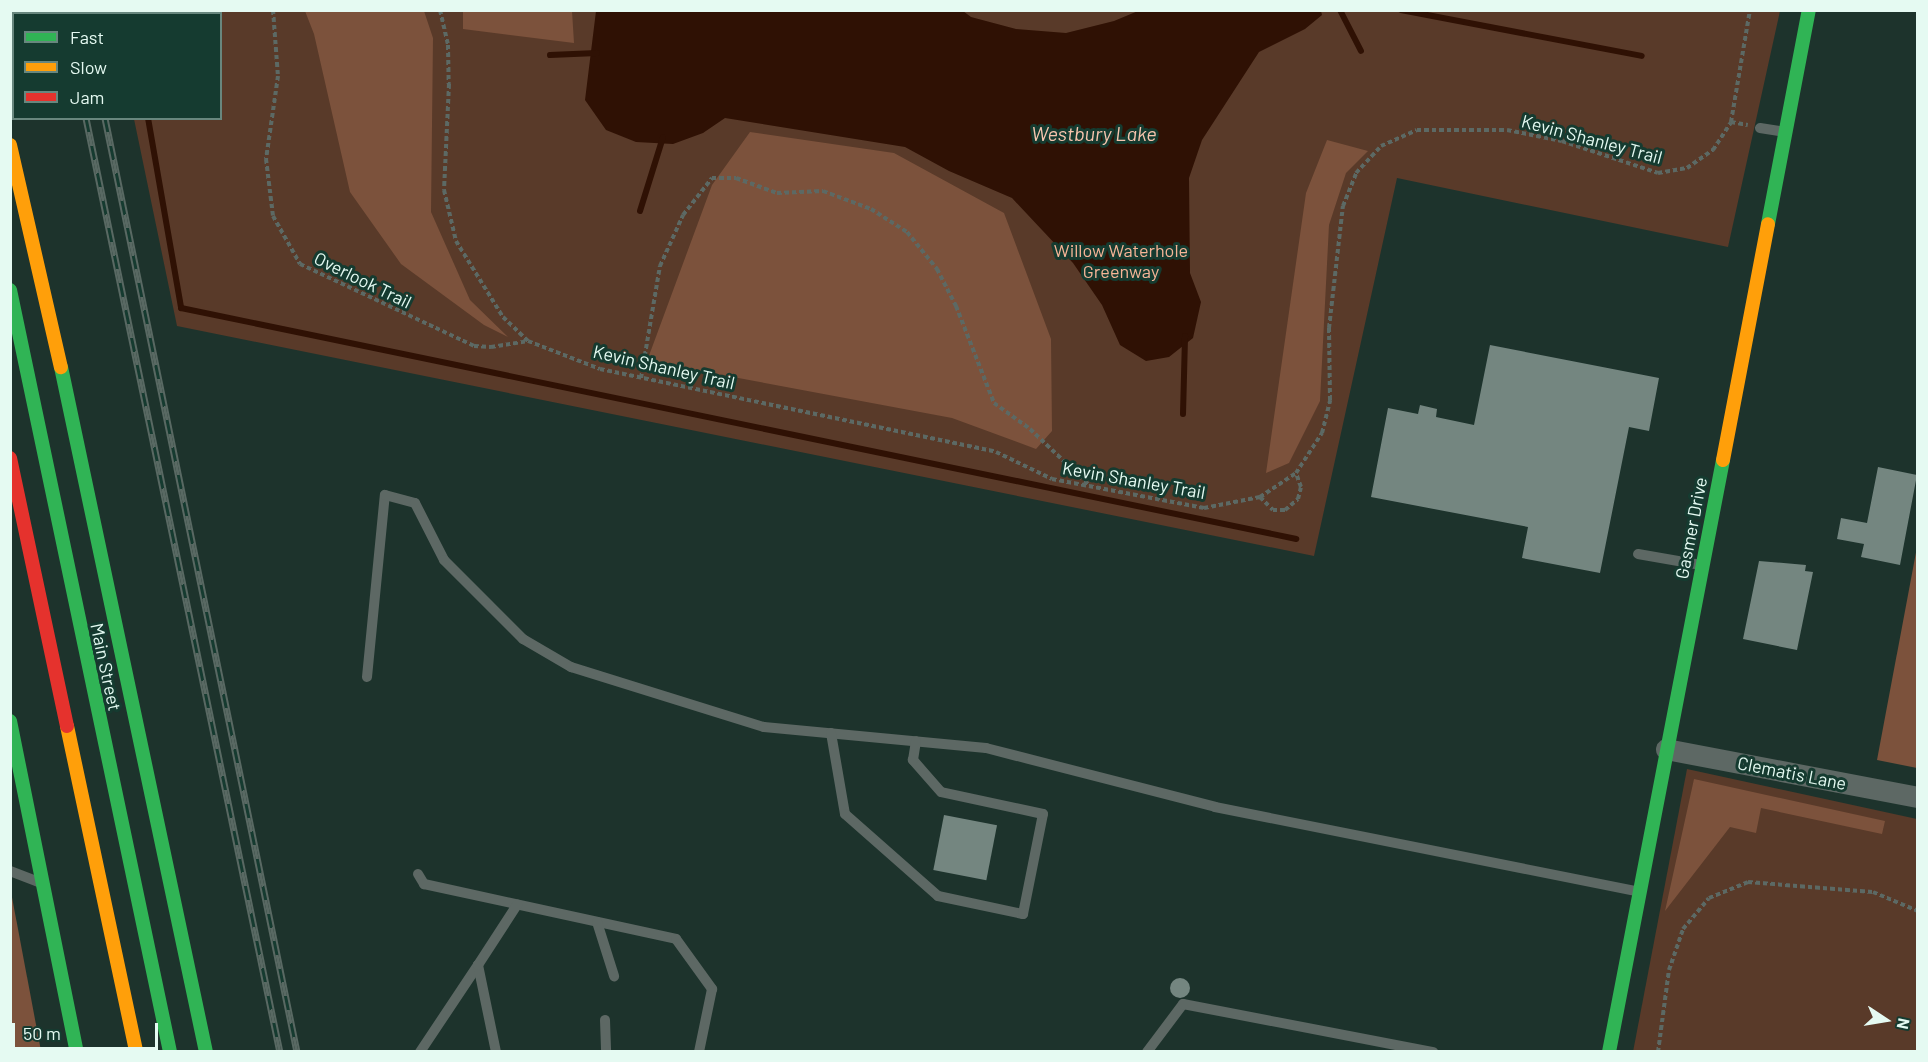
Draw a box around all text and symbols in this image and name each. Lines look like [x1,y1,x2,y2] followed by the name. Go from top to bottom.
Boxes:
[12,12,222,120] legend
[70,26,104,48] text: Fast
[70,56,107,78] text: Slow
[70,86,104,108] text: Jam
[1519,110,1665,168] street label: Kevin Shanley Trail
[1031,121,1157,145] water label: Westbury Lake
[1054,240,1188,282] park label: Willow Waterhole Greenway
[311,247,415,313] street label: Overlook Trail
[591,340,737,394] street label: Kevin Shanley Trail
[1061,457,1207,503] street label: Kevin Shanley Trail
[1671,475,1711,581] street label: Gasmer Drive
[86,621,126,713] street label: Main Street
[1736,752,1848,794] street label: Clematis Lane
[1856,990,1916,1050] north arrow
[15,1011,160,1049] scale bar
[1894,1017,1914,1031] text: N
[23,1022,61,1044] text: 50 m

